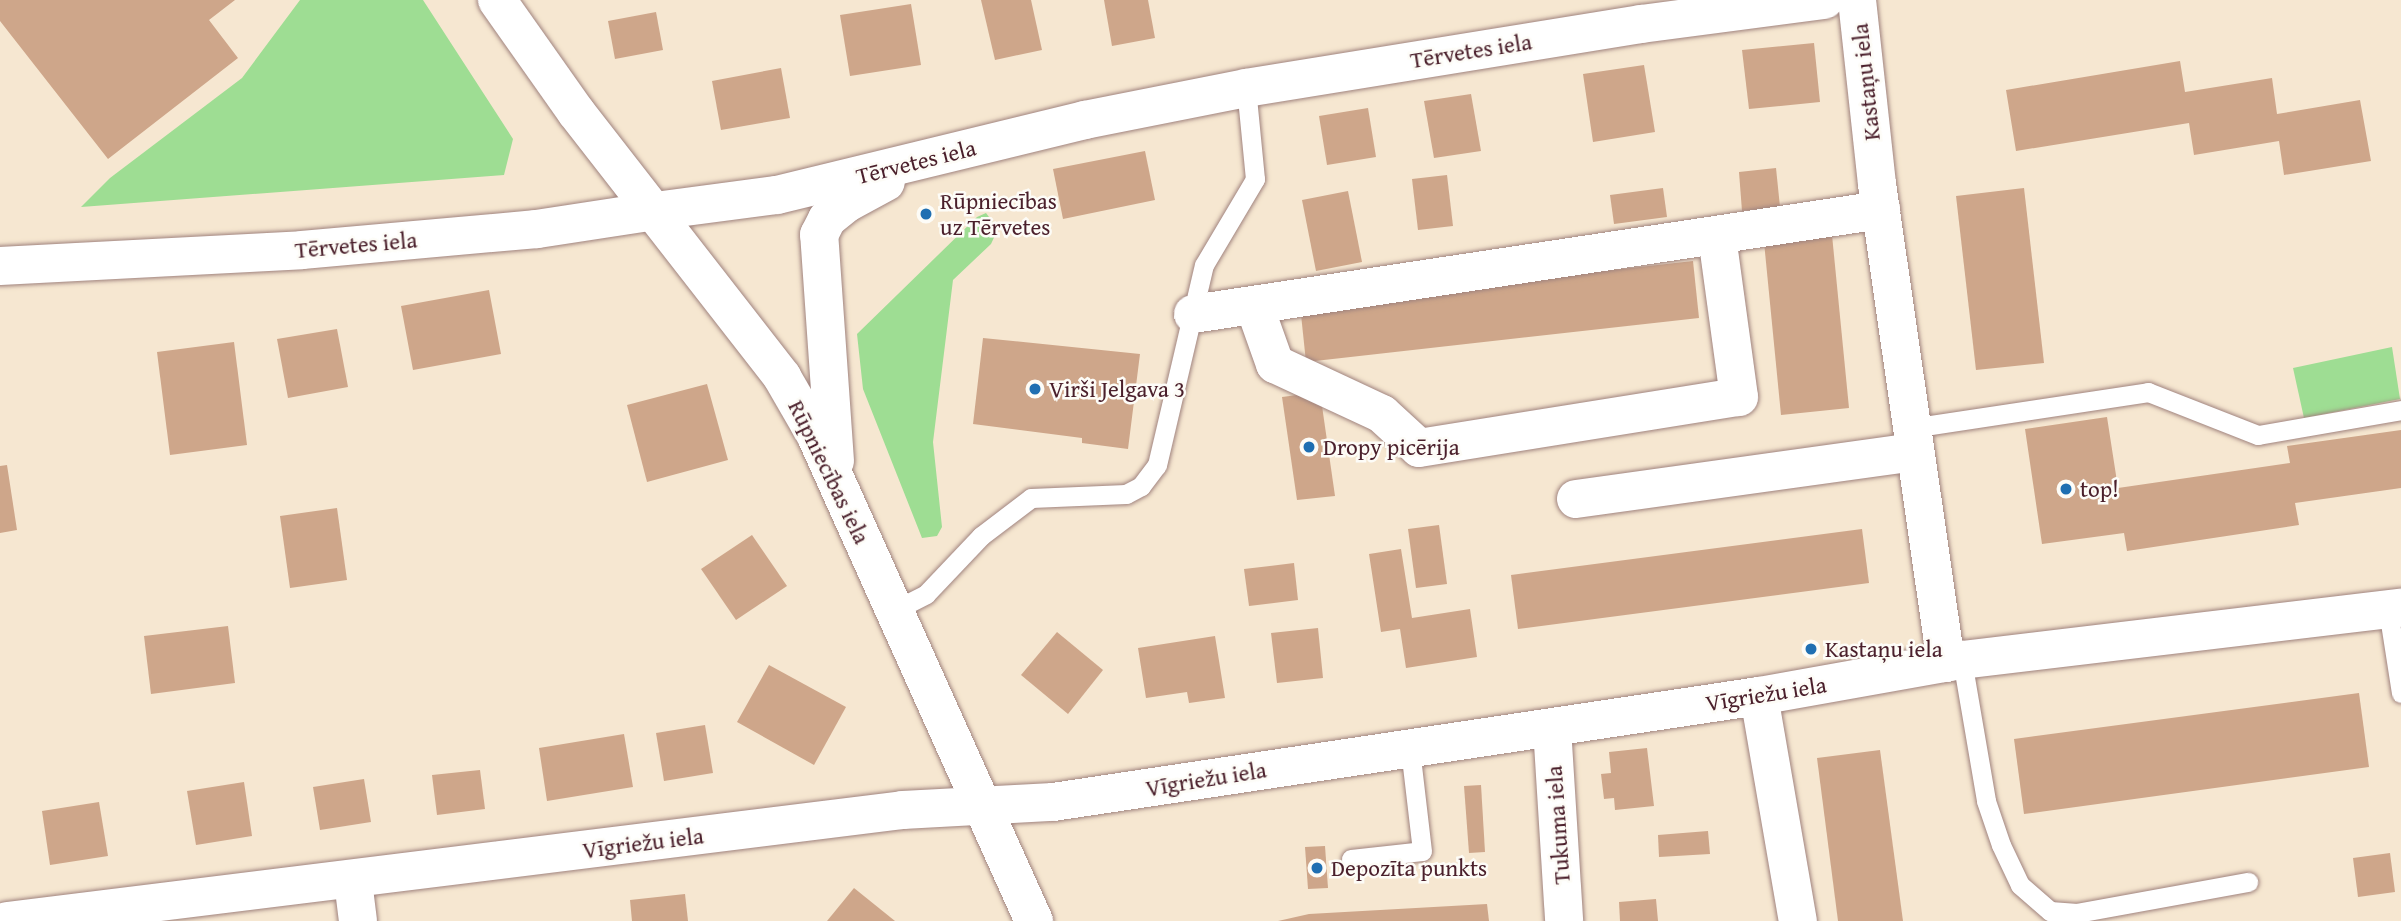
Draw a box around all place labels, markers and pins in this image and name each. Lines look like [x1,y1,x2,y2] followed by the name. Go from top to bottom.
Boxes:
[940,187,1057,241] place label: Rūpniecības uz Tērvetes
[918,206,934,222] marker: Rūpniecības uz Tērvetes
[1049,375,1185,403] place label: Virši Jelgava 3
[1027,381,1043,397] marker: Virši Jelgava 3
[1323,433,1460,461] place label: Dropy picērija
[1301,439,1317,455] marker: Dropy picērija
[2080,475,2119,503] place label: top!
[2058,481,2074,497] marker: top!
[1825,635,1943,663] place label: Kastaņu iela
[1803,641,1819,657] marker: Kastaņu iela
[1331,854,1487,882] place label: Depozīta punkts
[1309,860,1325,876] marker: Depozīta punkts

